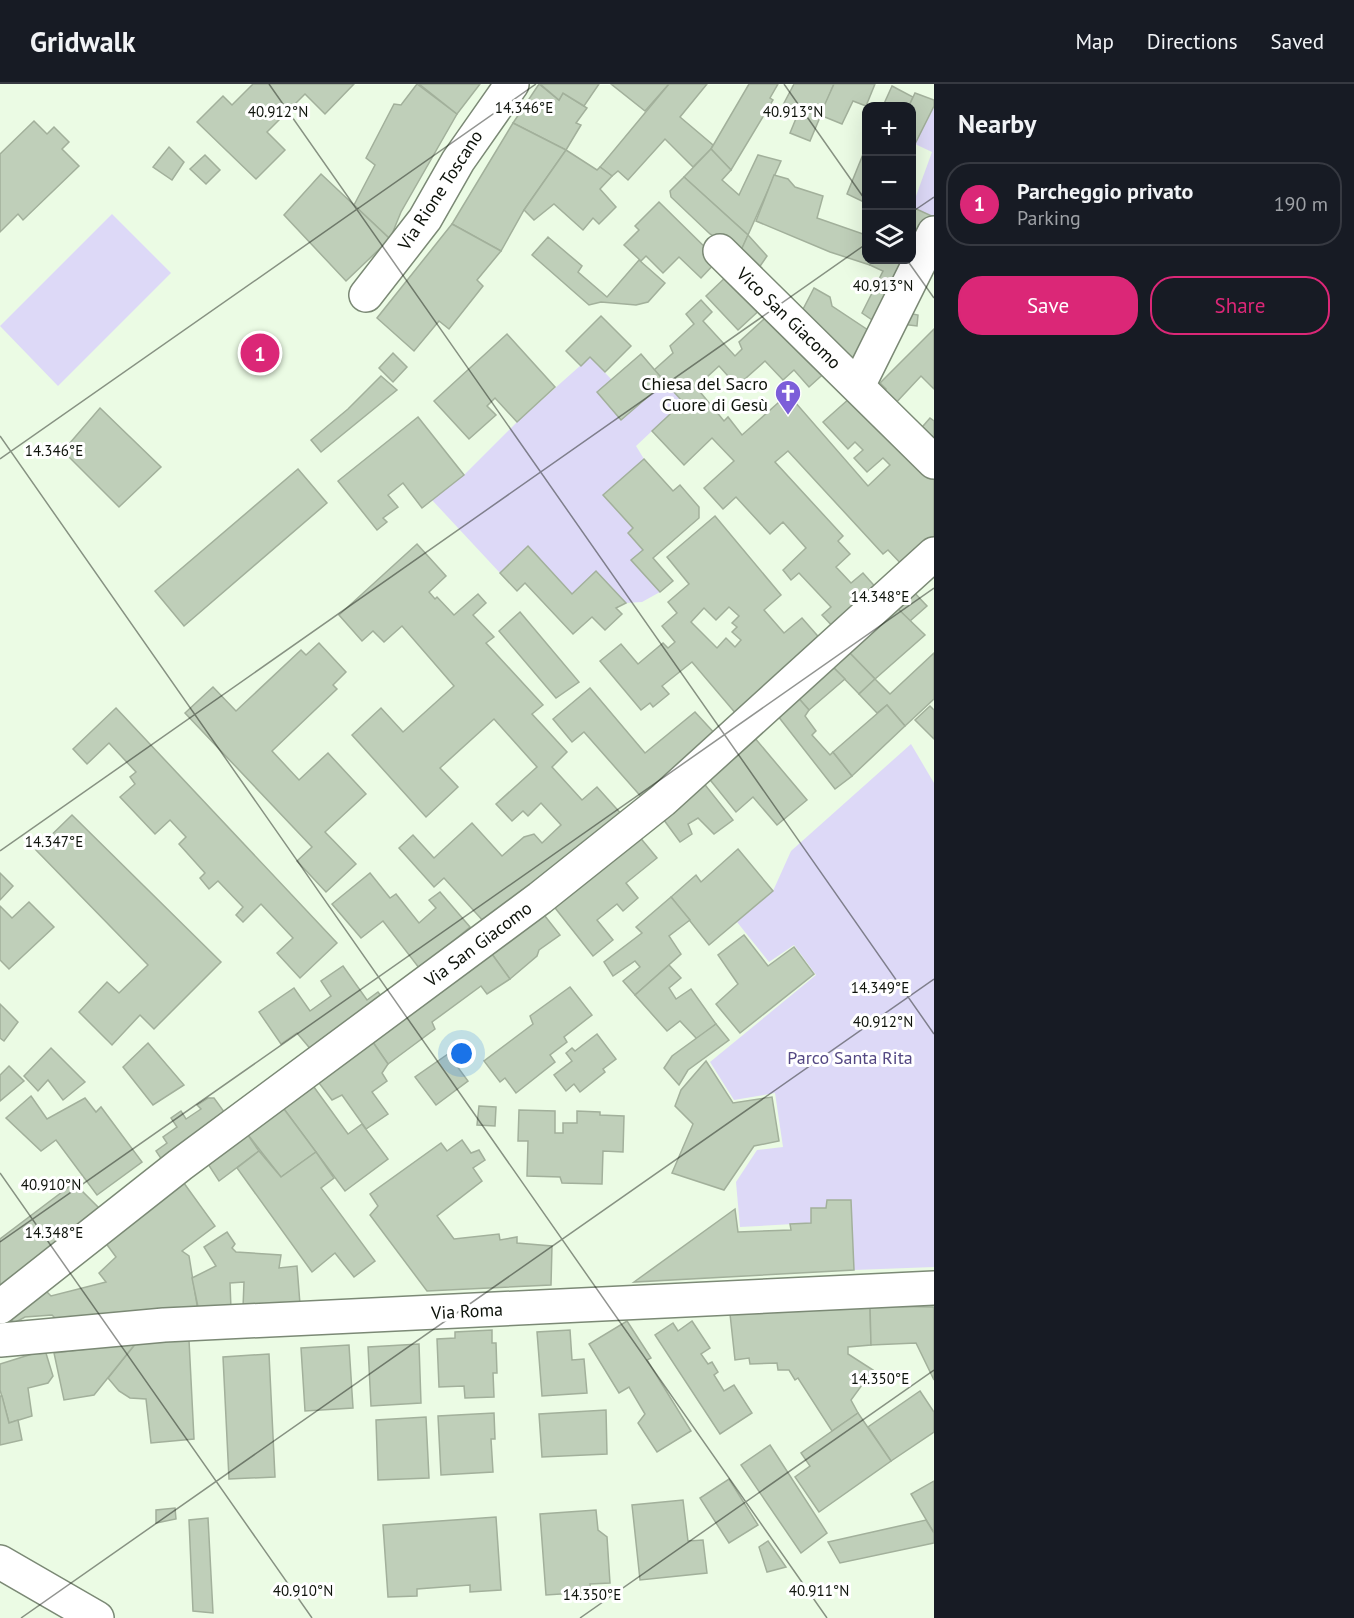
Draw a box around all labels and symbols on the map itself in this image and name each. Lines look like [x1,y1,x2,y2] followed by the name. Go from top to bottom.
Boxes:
[495,98,553,117] text: 14.346°E
[248,102,308,121] text: 40.912°N
[763,102,823,121] text: 40.913°N
[392,126,487,255] street label: Via Rione Toscano
[731,262,846,374] street label: Vico San Giacomo
[853,276,913,295] text: 40.913°N
[240,330,280,376] pin: 1
[641,372,768,416] place label: Chiesa del Sacro Cuore di Gesù
[773,378,803,416] church icon: Chiesa del Sacro Cuore di Gesù
[25,441,83,460] text: 14.346°E
[851,587,909,606] text: 14.348°E
[25,832,83,851] text: 14.347°E
[419,896,536,992] street label: Via San Giacomo
[851,978,909,997] text: 14.349°E
[853,1012,913,1031] text: 40.912°N
[447,1039,476,1068] your location
[787,1046,913,1069] park label: Parco Santa Rita
[21,1175,81,1194] text: 40.910°N
[25,1223,83,1242] text: 14.348°E
[430,1298,503,1324] street label: Via Roma
[851,1369,909,1388] text: 14.350°E
[273,1581,333,1600] text: 40.910°N
[789,1581,849,1600] text: 40.911°N
[563,1585,621,1604] text: 14.350°E

